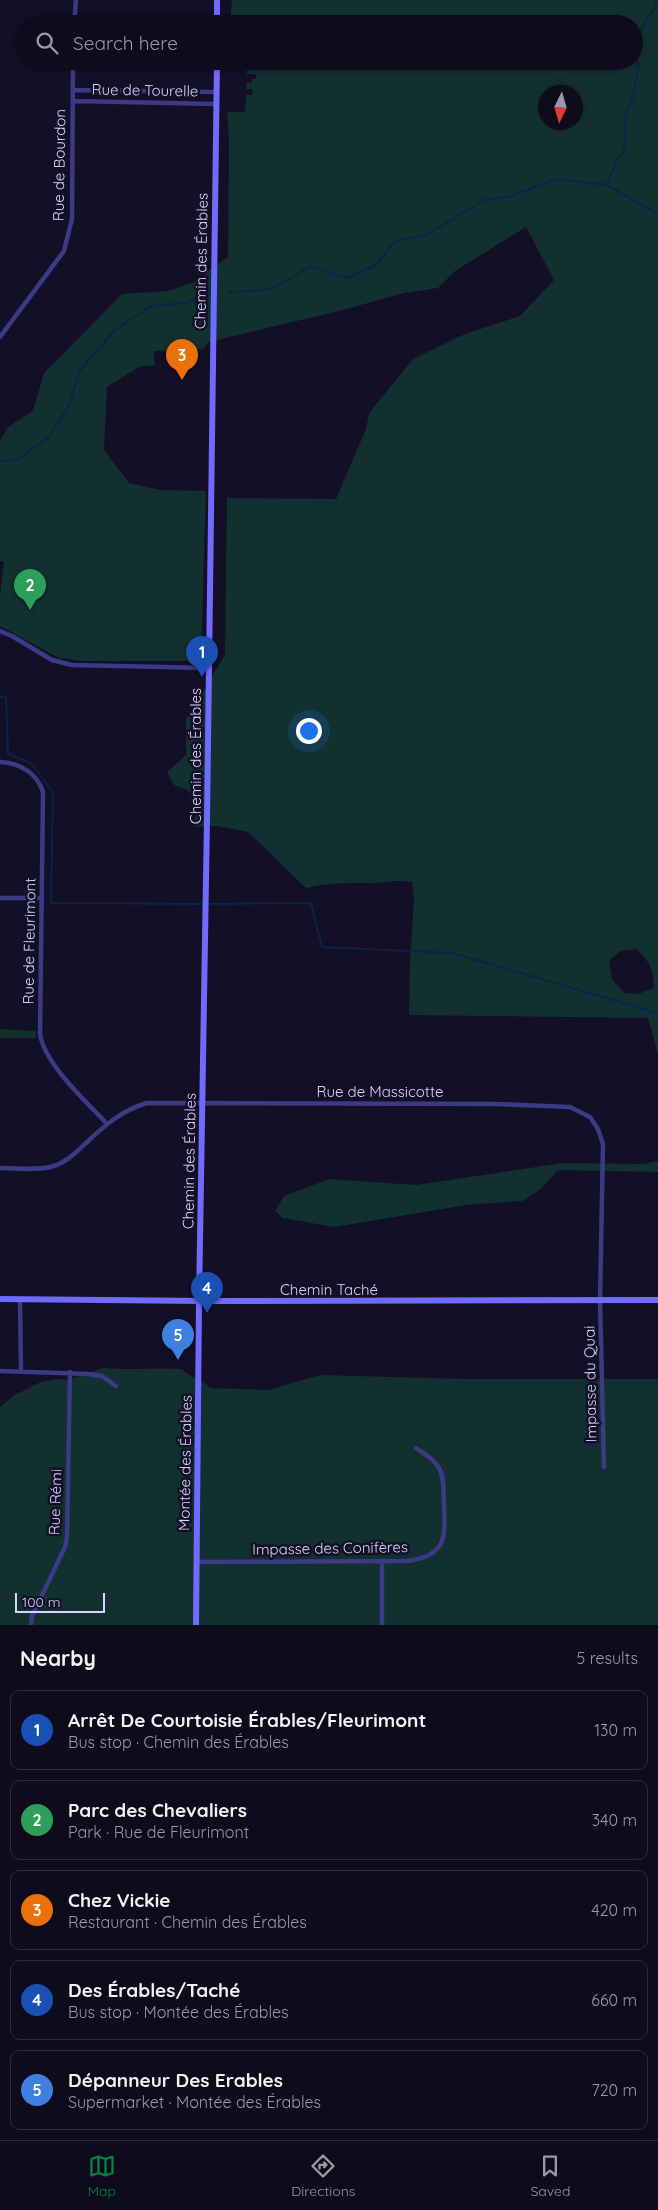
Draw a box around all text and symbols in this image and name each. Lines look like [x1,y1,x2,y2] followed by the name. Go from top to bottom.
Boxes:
[15,15,643,70] search box
[33,29,61,57] icon: search
[73,31,178,55] text: Search here
[92,80,198,100] street label: Rue de Tourelle
[538,85,583,130] north arrow
[49,109,69,221] street label: Rue de Bourdon
[190,193,212,329] street label: Chemin des Érables
[166,339,198,380] pin: 3
[14,569,46,610] pin: 2
[186,636,218,677] pin: 1
[186,688,205,824] street label: Chemin des Érables
[296,718,322,744] your location
[18,877,40,1005] street label: Rue de Fleurimont
[317,1082,443,1101] street label: Rue de Massicotte
[178,1093,200,1229] street label: Chemin des Érables
[191,1272,223,1313] pin: 4
[280,1280,378,1299] street label: Chemin Taché
[162,1319,194,1360] pin: 5
[579,1326,601,1442] street label: Impasse du Quai
[174,1395,196,1531] street label: Montée des Érables
[44,1469,66,1535] street label: Rue Rémi
[252,1537,408,1559] street label: Impasse des Conifères
[15,1590,105,1613] scale bar
[22,1593,60,1611] text: 100 m
[20,1645,96,1671] text: Nearby
[577,1648,638,1668] text: 5 results
[68,1708,426,1732] text: Arrêt De Courtoisie Érables/Fleurimont
[34,1720,40,1740] text: 1
[594,1720,637,1740] text: 130 m
[68,1732,289,1752] text: Bus stop · Chemin des Érables
[68,1798,247,1822] text: Parc des Chevaliers
[32,1810,42,1830] text: 2
[592,1810,637,1830] text: 340 m
[68,1822,249,1842] text: Park · Rue de Fleurimont
[68,1888,171,1912] text: Chez Vickie
[33,1900,41,1920] text: 3
[591,1900,637,1920] text: 420 m
[68,1912,307,1932] text: Restaurant · Chemin des Érables
[68,1978,240,2002] text: Des Érables/Taché
[32,1990,42,2010] text: 4
[591,1990,637,2010] text: 660 m
[68,2002,289,2022] text: Bus stop · Montée des Érables
[68,2068,283,2092] text: Dépanneur Des Erables
[32,2080,42,2100] text: 5
[591,2080,637,2100] text: 720 m
[68,2092,321,2112] text: Supermarket · Montée des Érables
[88,2152,116,2200] tab: Map
[291,2152,355,2200] tab: Directions
[530,2152,570,2200] tab: Saved

